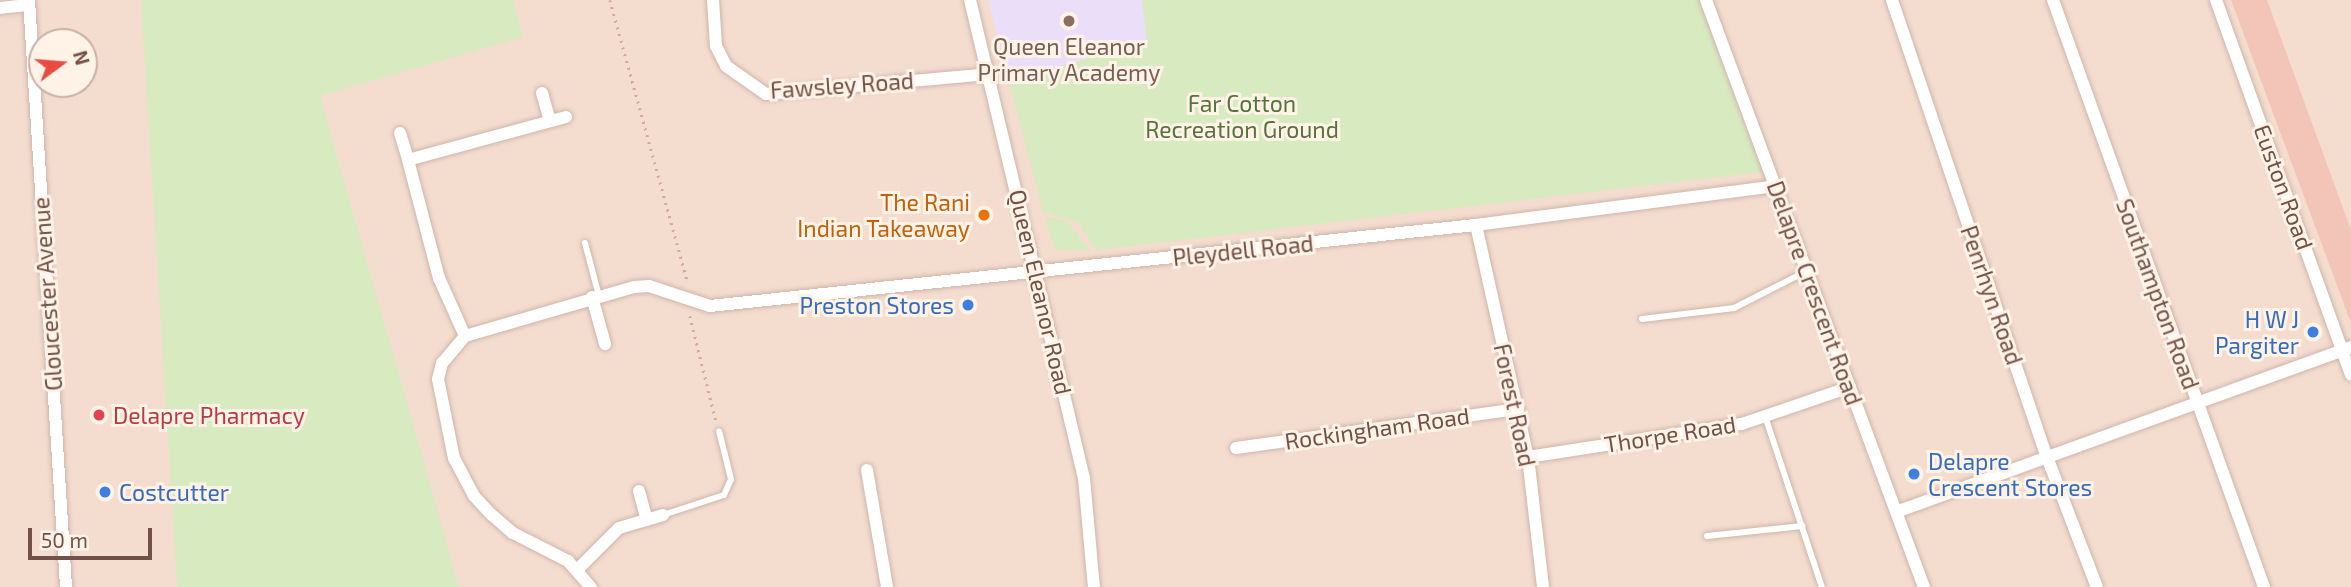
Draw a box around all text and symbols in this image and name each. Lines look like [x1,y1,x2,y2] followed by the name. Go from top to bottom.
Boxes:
[1061,13,1077,29] marker: Queen Eleanor Primary Academy
[28,28,98,98] north arrow
[977,32,1161,86] place label: Queen Eleanor Primary Academy
[69,48,95,67] text: N
[769,66,915,104] street label: Fawsley Road
[1145,89,1339,143] park label: Far Cotton Recreation Ground
[2249,121,2319,253] street label: Euston Road
[1762,177,1868,409] street label: Delapre Crescent Road
[1004,187,1078,397] street label: Queen Eleanor Road
[797,188,970,242] place label: The Rani Indian Takeaway
[2111,195,2205,393] street label: Southampton Road
[26,196,68,392] street label: Gloucester Avenue
[976,207,992,223] marker: The Rani Indian Takeaway
[1955,222,2029,368] street label: Penrhyn Road
[1171,229,1315,271] street label: Pleydell Road
[800,291,954,319] place label: Preston Stores
[960,297,976,313] marker: Preston Stores
[2215,305,2299,359] place label: H W J Pargiter
[2305,324,2321,340] marker: H W J Pargiter
[1489,341,1541,469] street label: Forest Road
[113,401,305,429] place label: Delapre Pharmacy
[1283,401,1471,455] street label: Rockingham Road
[91,407,107,423] marker: Delapre Pharmacy
[1602,410,1738,458] street label: Thorpe Road
[1928,447,2092,501] place label: Delapre Crescent Stores
[1906,466,1922,482] marker: Delapre Crescent Stores
[119,478,229,506] place label: Costcutter
[97,484,113,500] marker: Costcutter
[32,514,156,558] scale bar
[41,527,88,552] text: 50 m

